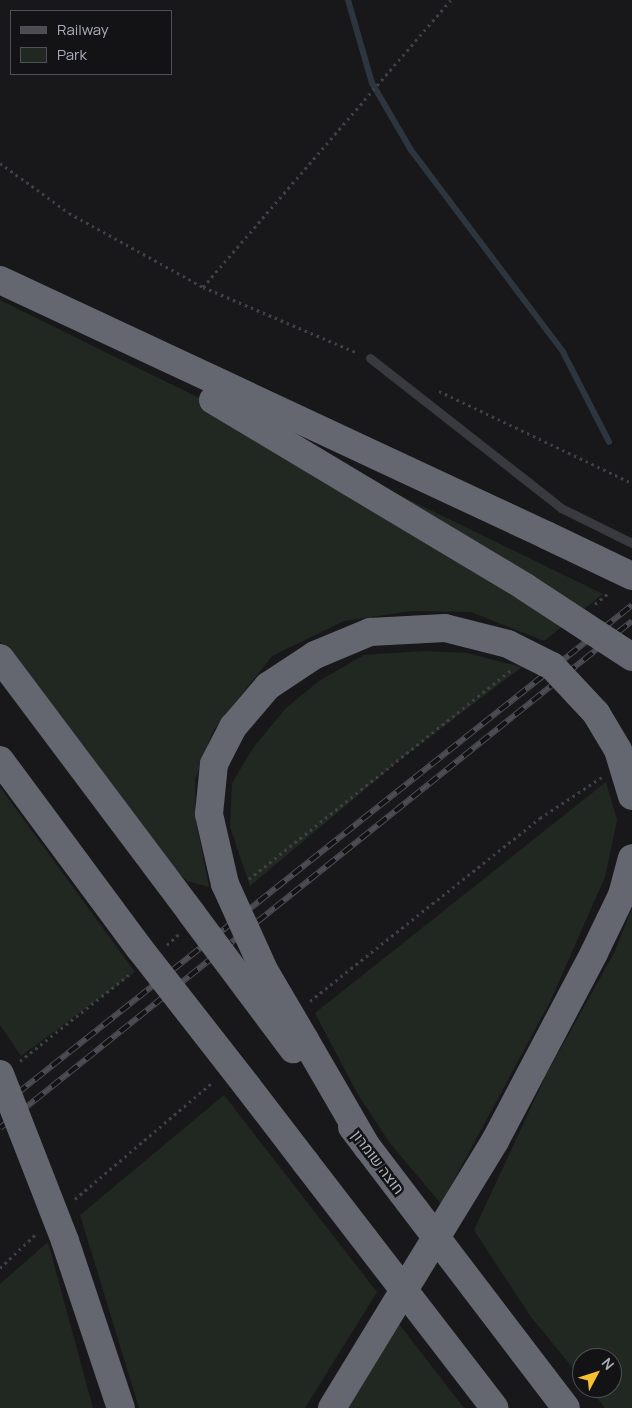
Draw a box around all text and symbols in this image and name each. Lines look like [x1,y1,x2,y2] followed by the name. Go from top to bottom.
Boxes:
[10,10,172,75] legend
[57,19,109,40] text: Railway
[57,44,87,65] text: Park
[348,1126,408,1198] street label: חוצה שומרון
[572,1348,622,1398] north arrow
[598,1354,619,1374] text: N

